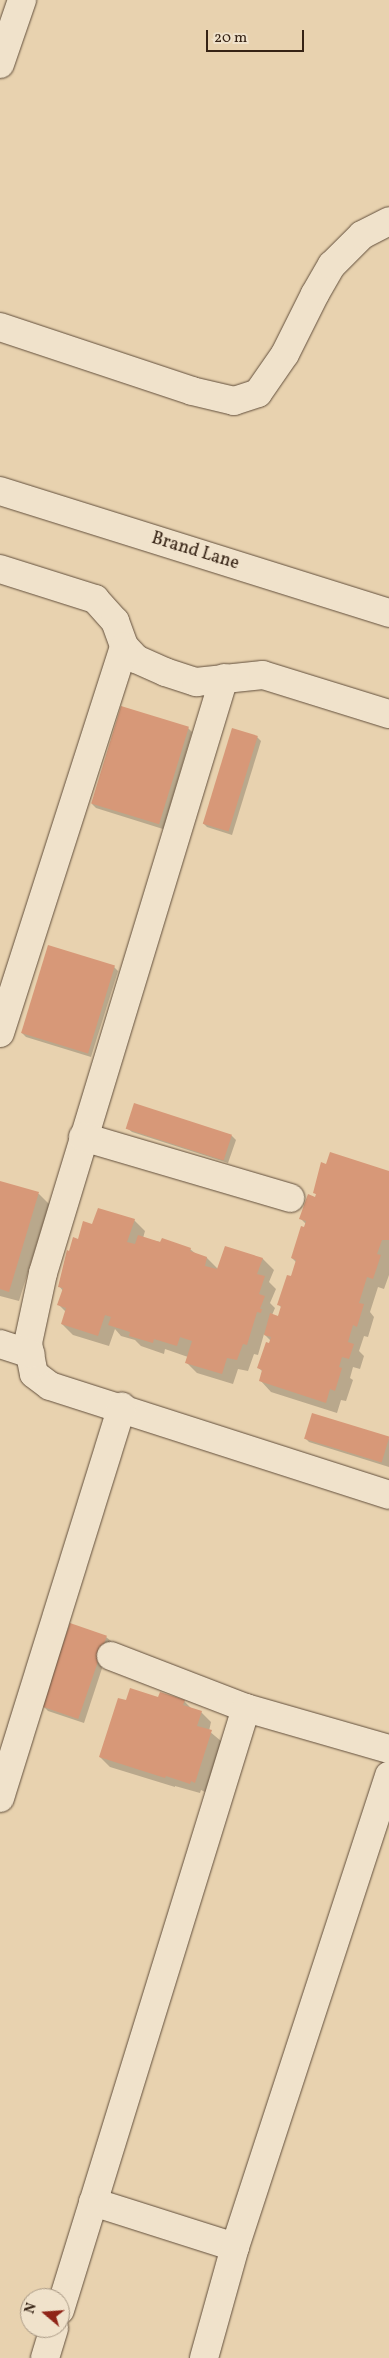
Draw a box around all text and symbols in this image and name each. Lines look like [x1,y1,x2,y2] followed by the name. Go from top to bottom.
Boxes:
[209,20,306,52] scale bar
[214,28,247,49] text: 20 m
[149,528,241,576] street label: Brand Lane
[20,2288,70,2338] north arrow
[21,2301,42,2316] text: N

